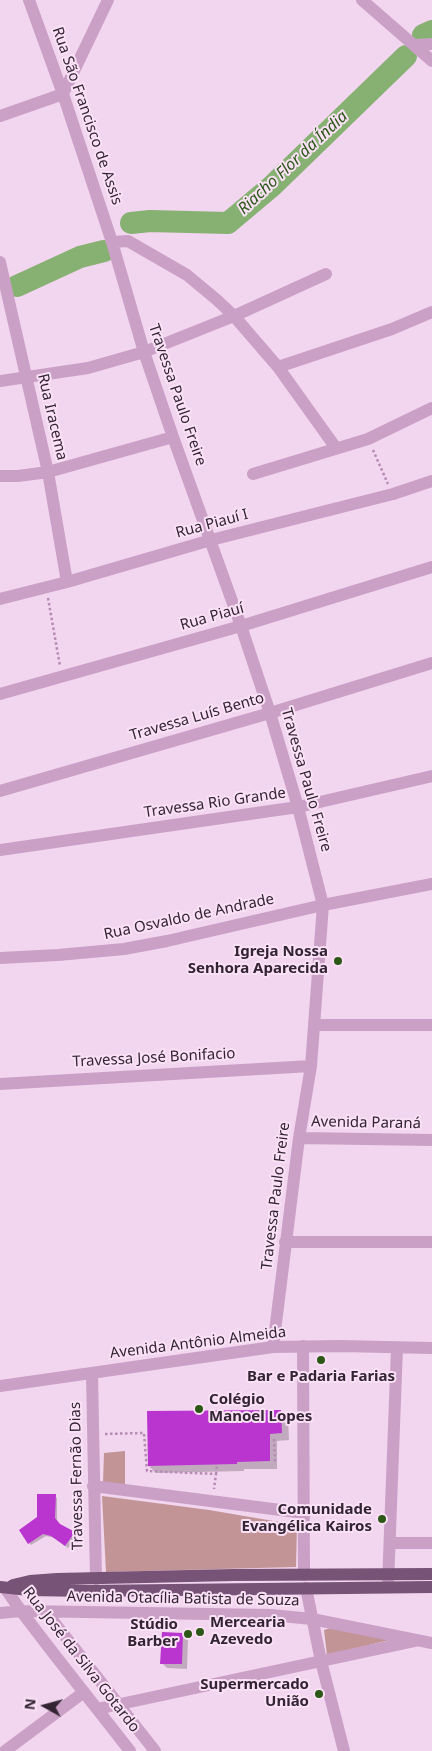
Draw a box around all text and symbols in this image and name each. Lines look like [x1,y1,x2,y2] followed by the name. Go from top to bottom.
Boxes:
[48,25,126,207] street label: Rua São Francisco de Assis
[234,107,352,219] water label: Riacho Flor da Índia
[144,322,210,468] street label: Travessa Paulo Freire
[33,372,71,462] street label: Rua Iracema
[174,506,250,542] street label: Rua Piauí I
[178,599,246,635] street label: Rua Piauí
[128,689,266,745] street label: Travessa Luís Bento
[277,706,335,854] street label: Travessa Paulo Freire
[143,784,287,822] street label: Travessa Rio Grande
[102,890,276,944] street label: Rua Osvaldo de Andrade
[188,943,328,978] place label: Igreja Nossa Senhora Aparecida
[332,955,344,967] marker: Igreja Nossa Senhora Aparecida
[72,1045,236,1071] street label: Travessa José Bonifacio
[311,1113,421,1133] street label: Avenida Paraná
[258,1121,294,1271] street label: Travessa Paulo Freire
[109,1323,287,1363] street label: Avenida Antônio Almeida
[315,1354,327,1366] marker: Bar e Padaria Farias
[247,1368,395,1386] place label: Bar e Padaria Farias
[209,1391,312,1426] place label: Colégio Manoel Lopes
[67,1402,87,1550] street label: Travessa Fernão Dias
[193,1403,205,1415] marker: Colégio Manoel Lopes
[242,1501,372,1536] place label: Comunidade Evangélica Kairos
[376,1513,388,1525] marker: Comunidade Evangélica Kairos
[19,1584,143,1736] street label: Rua José da Silva Gotardo
[66,1588,300,1610] street label: Avenida Otacília Batista de Souza
[210,1614,285,1649] place label: Mercearia Azevedo
[127,1616,178,1651] place label: Stúdio Barber
[194,1626,206,1638] marker: Mercearia Azevedo
[182,1628,194,1640] marker: Stúdio Barber
[200,1676,309,1711] place label: Supermercado União
[20,1681,70,1731] north arrow
[313,1688,325,1700] marker: Supermercado União
[19,1697,40,1711] text: N

